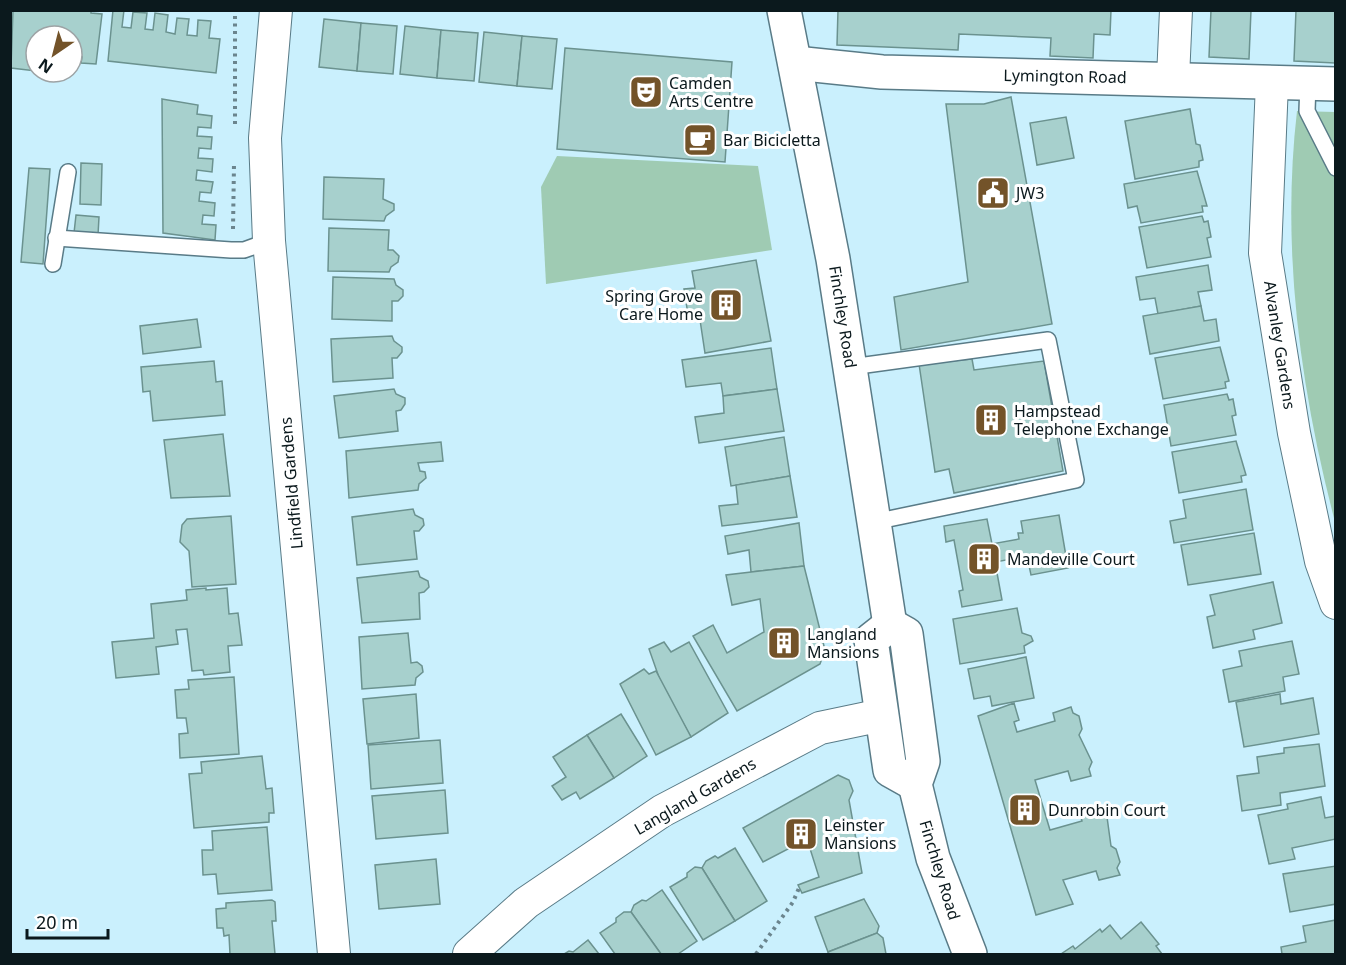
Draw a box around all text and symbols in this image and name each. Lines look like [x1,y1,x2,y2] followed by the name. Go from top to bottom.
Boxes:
[24,24,84,84] north arrow
[34,54,57,79] text: N
[1003,64,1127,88] street label: Lymington Road
[669,72,754,112] place label: Camden Arts Centre
[628,74,664,110] theatre icon: Camden Arts Centre
[682,122,718,158] cafe icon: Bar Bicicletta
[723,129,821,151] place label: Bar Bicicletta
[975,175,1011,211] public building icon: JW3
[1014,182,1044,204] place label: JW3
[824,264,862,370] street label: Finchley Road
[1259,279,1301,411] street label: Alvanley Gardens
[605,285,703,325] place label: Spring Grove Care Home
[708,287,744,323] building icon: Spring Grove Care Home
[1014,400,1169,440] place label: Hampstead Telephone Exchange
[973,402,1009,438] building icon: Hampstead Telephone Exchange
[274,416,308,550] street label: Lindfield Gardens
[966,541,1002,577] building icon: Mandeville Court
[1007,548,1135,570] place label: Mandeville Court
[807,623,879,663] place label: Langland Mansions
[766,625,802,661] building icon: Langland Mansions
[630,752,760,840] street label: Langland Gardens
[1007,792,1043,828] building icon: Dunrobin Court
[1048,799,1166,821] place label: Dunrobin Court
[824,814,896,854] place label: Leinster Mansions
[783,816,819,852] building icon: Leinster Mansions
[914,817,966,923] street label: Finchley Road
[27,902,108,940] scale bar
[36,910,78,934] text: 20 m

